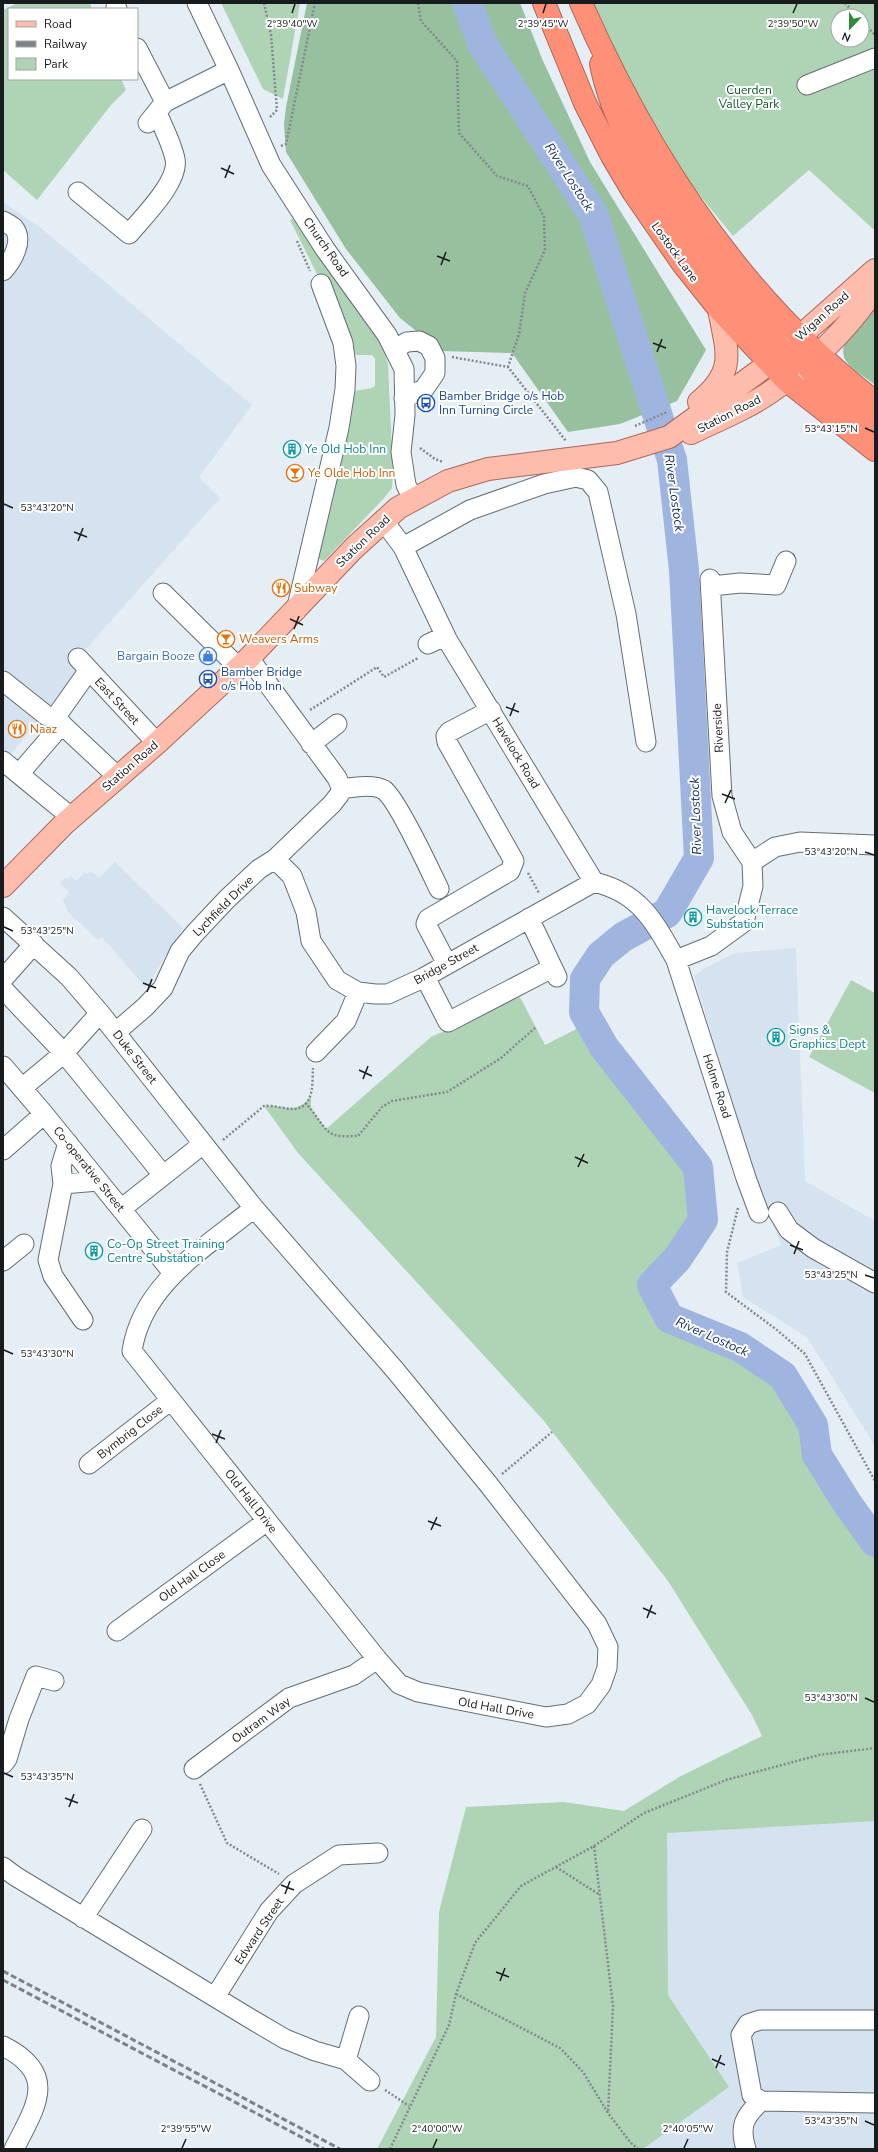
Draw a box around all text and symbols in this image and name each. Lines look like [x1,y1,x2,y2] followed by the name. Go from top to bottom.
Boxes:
[8,8,138,80] legend
[830,8,870,48] north arrow
[44,16,72,32] text: Road
[267,17,317,31] text: 2°39'40"W
[518,17,568,31] text: 2°39'45"W
[768,17,818,31] text: 2°39'50"W
[840,28,853,45] text: N
[44,36,88,52] text: Railway
[44,56,69,72] text: Park
[718,82,780,112] park label: Cuerden Valley Park
[540,139,598,215] water label: River Lostock
[300,214,352,280] street label: Church Road
[648,219,702,285] street label: Lostock Lane
[792,288,852,344] street label: Wigan Road
[439,388,564,418] place label: Bamber Bridge o/s Hob Inn Turning Circle
[694,391,764,437] street label: Station Road
[416,393,436,413] bus stop icon: Bamber Bridge o/s Hob Inn Turning Circle
[804,422,858,436] text: 53°43'15"N
[282,439,302,459] building icon: Ye Old Hob Inn
[304,441,386,457] place label: Ye Old Hob Inn
[660,453,688,533] water label: River Lostock
[285,463,305,483] bar icon: Ye Olde Hob Inn
[307,465,395,481] place label: Ye Olde Hob Inn
[20,501,74,515] text: 53°43'20"N
[332,511,394,571] street label: Station Road
[271,578,291,598] restaurant icon: Subway
[294,580,338,596] place label: Subway
[216,629,236,649] bar icon: Weavers Arms
[239,631,319,647] place label: Weavers Arms
[198,646,218,666] shop icon: Bargain Booze
[117,648,195,664] place label: Bargain Booze
[221,664,302,694] place label: Bamber Bridge o/s Hob Inn
[198,669,218,689] bus stop icon: Bamber Bridge o/s Hob Inn
[91,674,144,729] street label: East Street
[709,703,727,753] street label: Riverside
[488,714,544,792] street label: Havelock Road
[7,719,27,739] restaurant icon: Naaz
[30,721,58,737] place label: Naaz
[99,737,161,795] street label: Station Road
[686,776,706,855] water label: River Lostock
[804,845,858,859] text: 53°43'20"N
[189,872,257,940] street label: Lychfield Drive
[706,902,798,932] place label: Havelock Terrace Substation
[683,907,703,927] building icon: Havelock Terrace Substation
[20,924,74,938] text: 53°43'25"N
[411,939,482,988] street label: Bridge Street
[789,1022,867,1052] place label: Signs & Graphics Dept
[109,1027,161,1088] street label: Duke Street
[766,1027,786,1047] building icon: Signs & Graphics Dept
[699,1052,735,1120] street label: Holme Road
[50,1123,129,1216] street label: Co-operative Street
[107,1236,225,1266] place label: Co-Op Street Training Centre Substation
[84,1241,104,1261] building icon: Co-Op Street Training Centre Substation
[804,1268,858,1282] text: 53°43'25"N
[673,1313,752,1361] water label: River Lostock
[20,1347,74,1361] text: 53°43'30"N
[94,1401,166,1463] street label: Bymbrig Close
[221,1466,281,1536] street label: Old Hall Drive
[155,1546,229,1606] street label: Old Hall Close
[804,1691,858,1705] text: 53°43'30"N
[228,1693,294,1747] street label: Outram Way
[457,1693,535,1723] street label: Old Hall Drive
[20,1770,74,1784] text: 53°43'35"N
[231,1894,288,1968] street label: Edward Street
[804,2114,858,2128] text: 53°43'35"N
[161,2122,211,2136] text: 2°39'55"W
[412,2122,462,2136] text: 2°40'00"W
[663,2122,713,2136] text: 2°40'05"W

